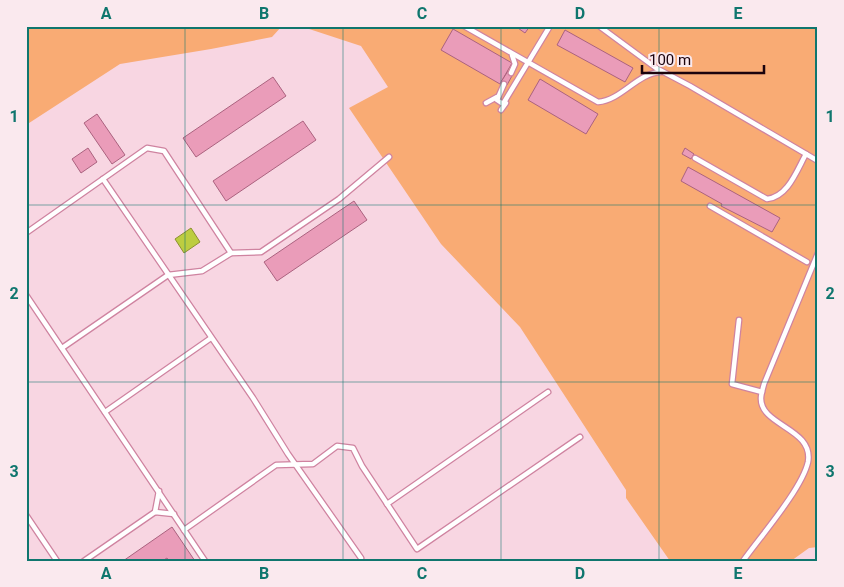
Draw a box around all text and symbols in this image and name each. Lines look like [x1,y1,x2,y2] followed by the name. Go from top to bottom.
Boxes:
[101,4,112,23] text: A
[259,4,269,23] text: B
[417,4,427,23] text: C
[575,4,585,23] text: D
[734,4,743,23] text: E
[642,42,764,74] scale bar
[649,51,691,69] text: 100 m
[9,107,19,126] text: 1
[825,107,835,126] text: 1
[9,284,19,303] text: 2
[825,284,835,303] text: 2
[9,462,19,481] text: 3
[825,462,835,481] text: 3
[101,564,112,583] text: A
[259,564,269,583] text: B
[417,564,427,583] text: C
[575,564,585,583] text: D
[734,564,743,583] text: E

